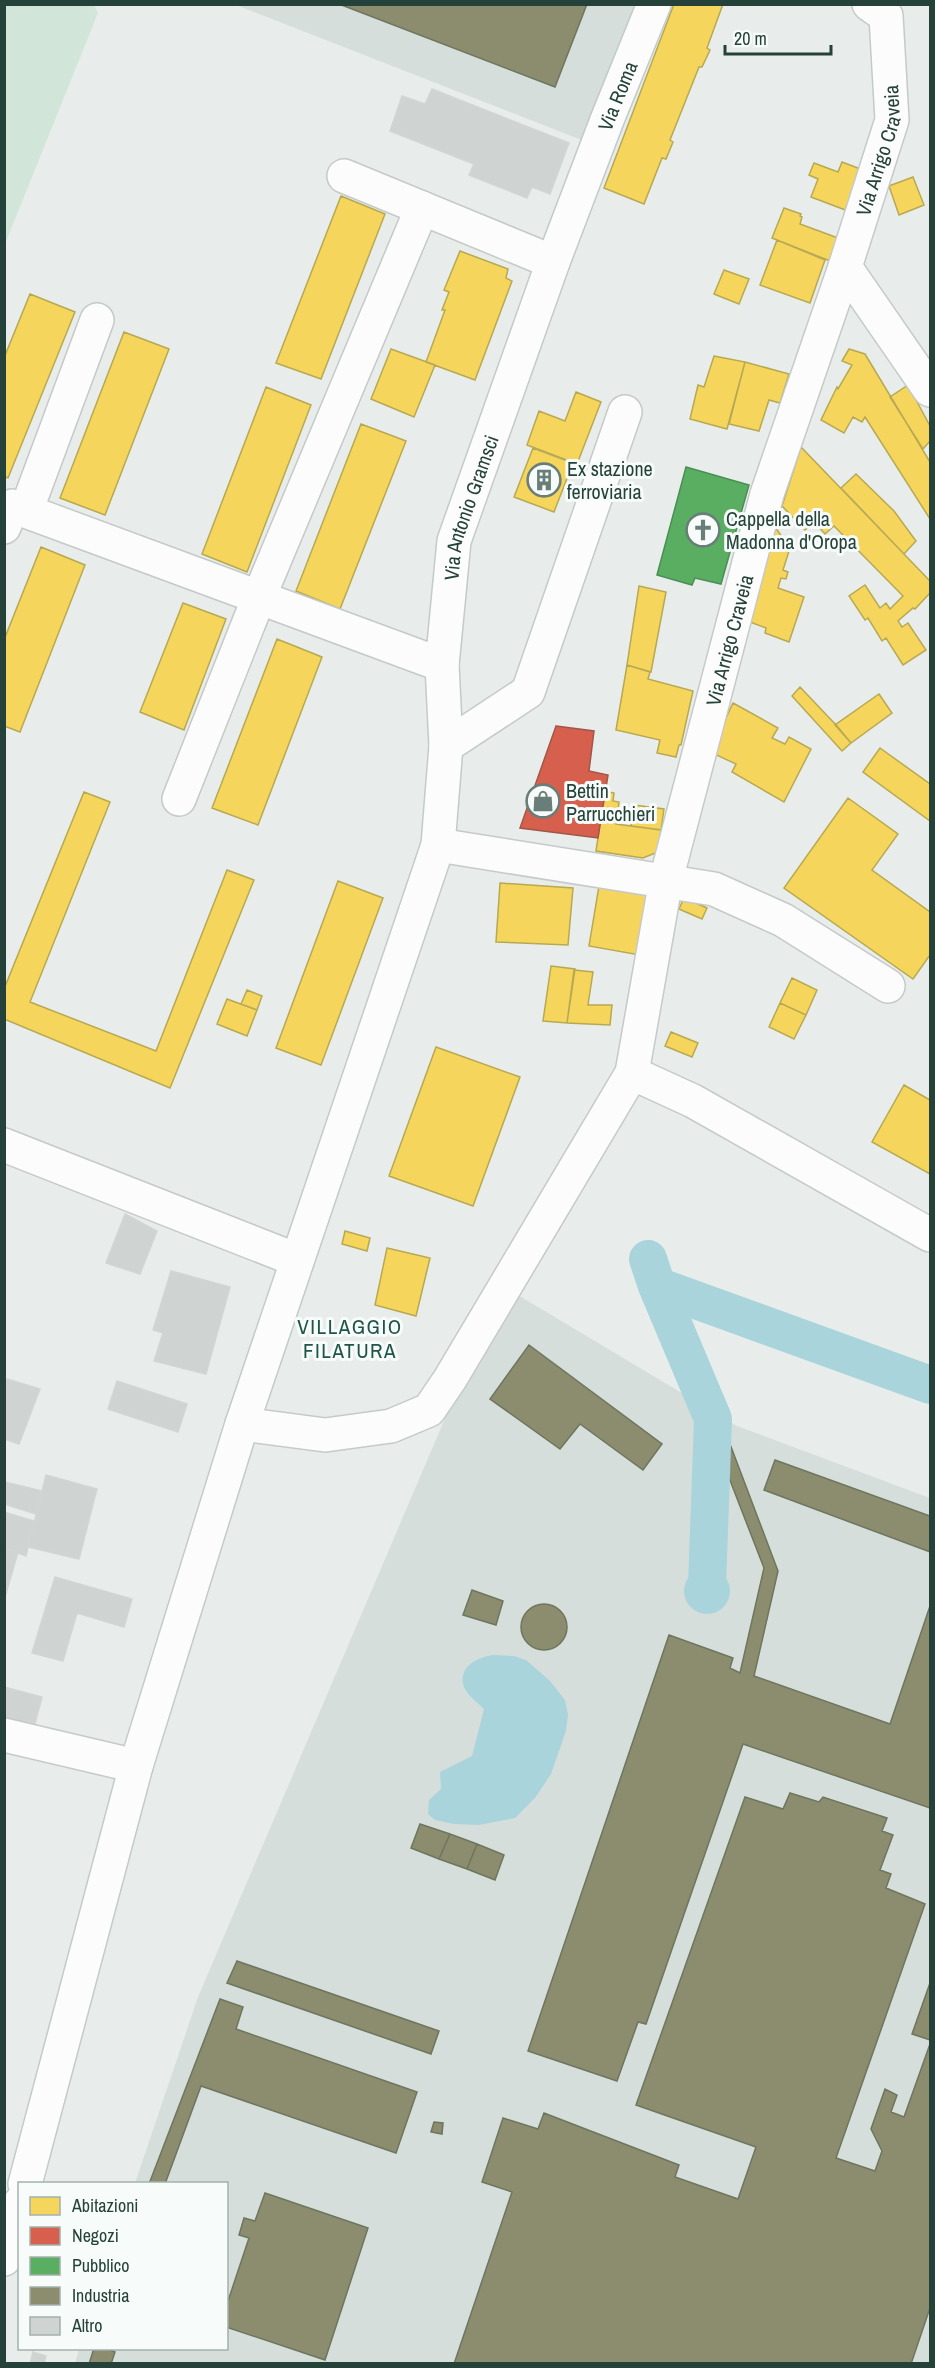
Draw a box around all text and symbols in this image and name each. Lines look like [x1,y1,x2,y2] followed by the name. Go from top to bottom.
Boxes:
[725,18,832,56] scale bar
[734,26,767,51] text: 20 m
[591,57,643,134] street label: Via Roma
[849,84,906,219] street label: Via Arrigo Craveia
[437,431,504,582] street label: Via Antonio Gramsci
[567,455,653,505] place label: Ex stazione ferroviaria
[526,462,562,498] building icon: Ex stazione ferroviaria
[726,505,857,555] place label: Cappella della Madonna d'Oropa
[685,512,721,548] church icon: Cappella della Madonna d'Oropa
[699,571,759,709] street label: Via Arrigo Craveia
[566,777,655,827] place label: Bettin Parrucchieri
[525,783,561,819] shop icon: Bettin Parrucchieri
[297,1312,403,1365] district label: VILLAGGIO FILATURA
[18,2182,228,2350] legend
[71,2193,138,2218] text: Abitazioni
[72,2223,119,2248] text: Negozi
[72,2253,129,2278] text: Pubblico
[72,2283,129,2308] text: Industria
[71,2313,102,2338] text: Altro

